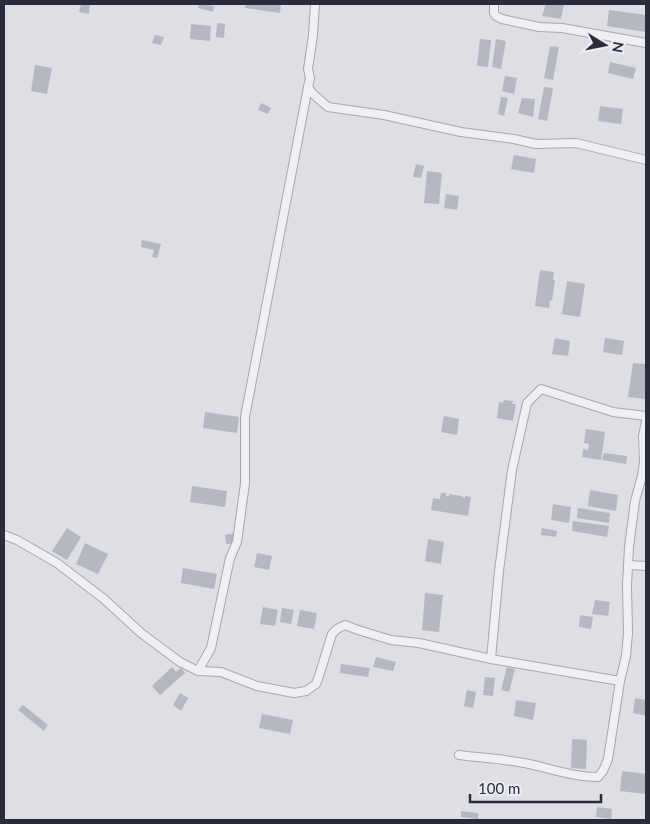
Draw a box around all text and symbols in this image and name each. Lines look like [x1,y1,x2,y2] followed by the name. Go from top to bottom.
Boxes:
[580,20,630,70] north arrow
[609,41,628,54] text: N
[470,772,601,804] scale bar
[478,779,520,797] text: 100 m

